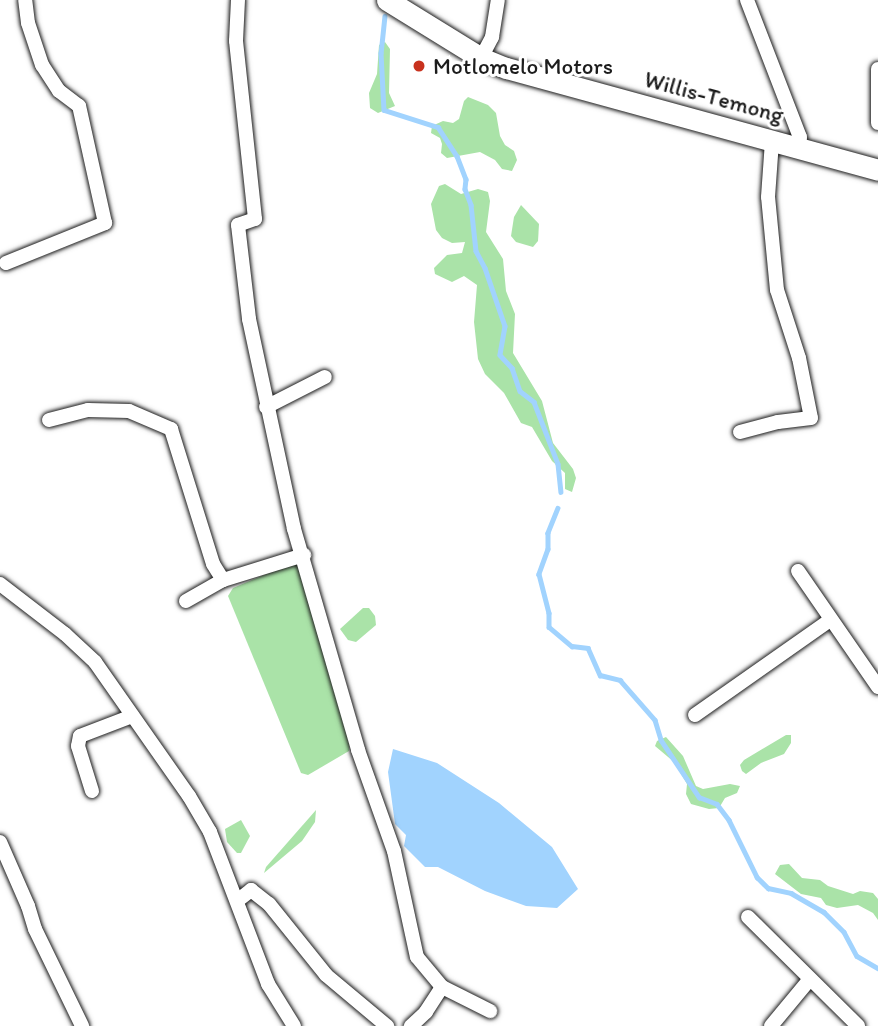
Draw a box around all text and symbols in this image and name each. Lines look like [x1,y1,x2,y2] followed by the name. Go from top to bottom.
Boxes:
[433,52,613,80] place label: Motlomelo Motors
[411,58,427,74] marker: Motlomelo Motors
[641,65,787,129] street label: Willis-Temong

